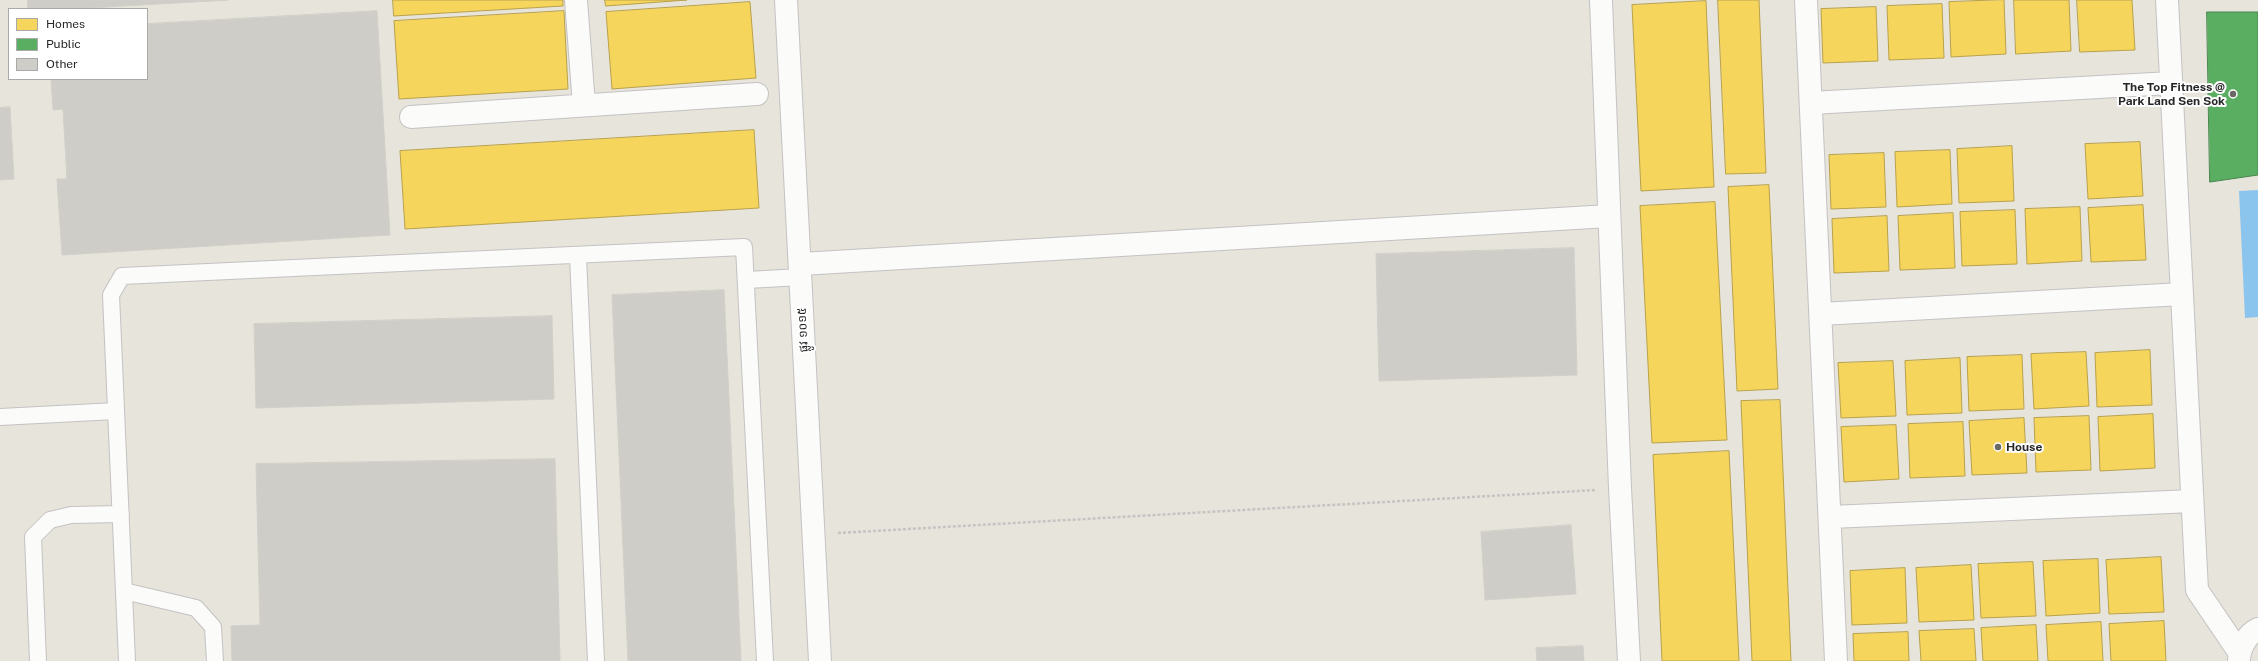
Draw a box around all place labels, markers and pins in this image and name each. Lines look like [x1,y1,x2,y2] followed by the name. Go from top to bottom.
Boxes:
[2118,80,2225,108] place label: The Top Fitness @ Park Land Sen Sok
[2228,89,2238,99] marker: The Top Fitness @ Park Land Sen Sok
[2006,440,2042,454] place label: House
[1993,442,2003,452] marker: House

